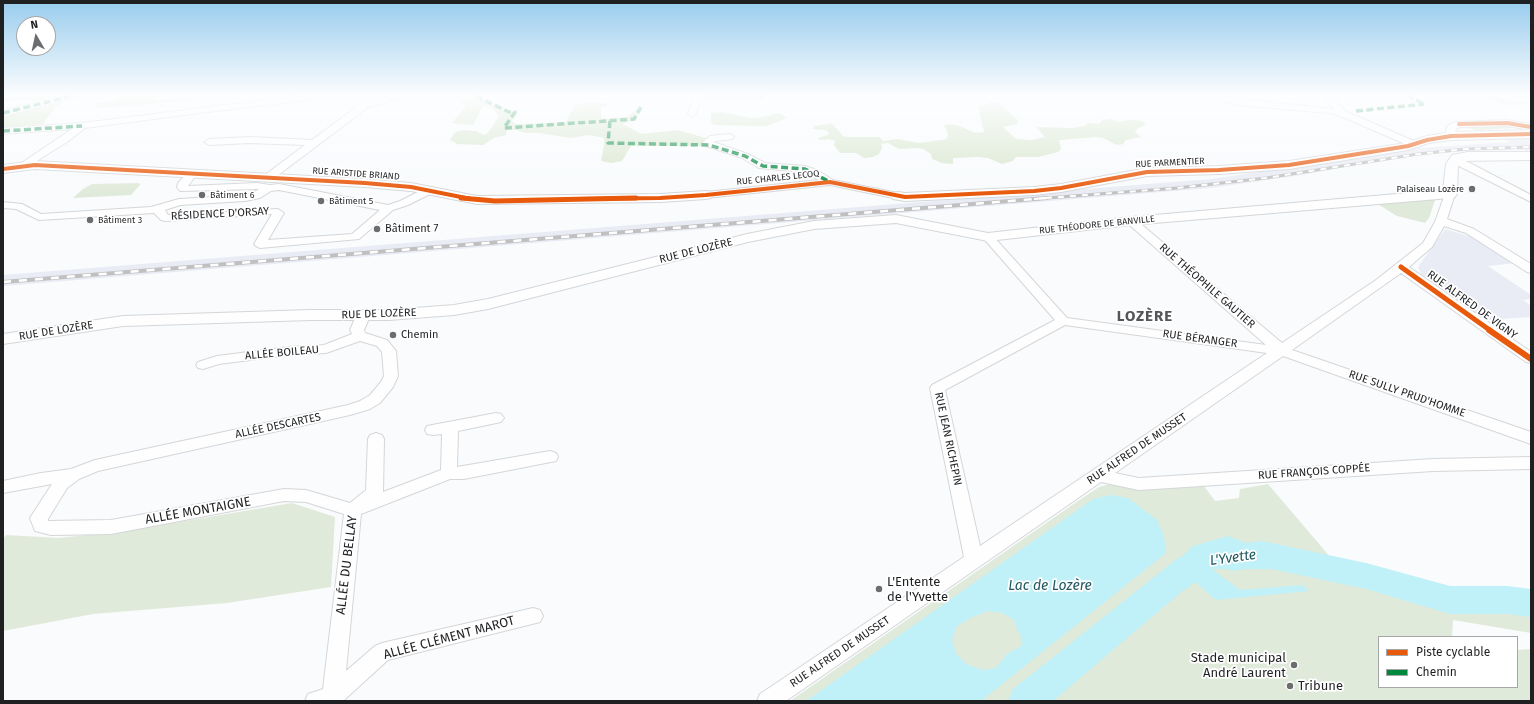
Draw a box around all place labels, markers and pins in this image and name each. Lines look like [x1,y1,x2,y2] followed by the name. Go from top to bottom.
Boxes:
[1397,184,1464,194] place label: Palaiseau Lozère
[1467,184,1477,194] marker: Palaiseau Lozère
[197,190,207,200] marker: Bâtiment 6
[210,190,254,200] place label: Bâtiment 6
[316,196,326,206] marker: Bâtiment 5
[329,196,373,206] place label: Bâtiment 5
[85,215,95,225] marker: Bâtiment 3
[98,215,142,225] place label: Bâtiment 3
[385,222,438,236] place label: Bâtiment 7
[372,224,382,234] marker: Bâtiment 7
[401,328,438,342] place label: Chemin
[388,330,398,340] marker: Chemin
[887,574,948,605] place label: L'Entente de l'Yvette
[874,584,884,594] marker: L'Entente de l'Yvette
[1191,650,1286,681] place label: Stade municipal André Laurent
[1289,660,1299,670] marker: Stade municipal André Laurent
[1298,678,1343,694] place label: Tribune
[1285,681,1295,691] marker: Tribune

